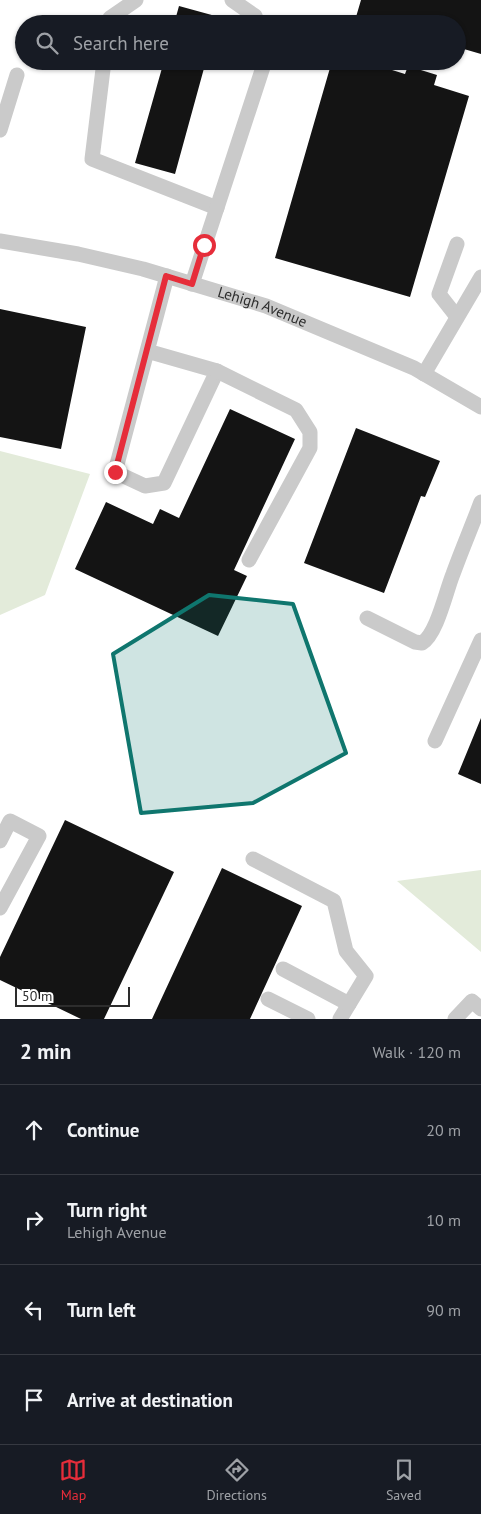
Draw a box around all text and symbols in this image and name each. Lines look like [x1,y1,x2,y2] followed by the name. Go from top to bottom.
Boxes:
[15,15,466,70] search box
[33,29,61,57] icon: search
[73,31,169,55] text: Search here
[193,234,216,257] route start
[216,282,310,331] street label: Lehigh Avenue
[104,461,127,484] route end
[15,984,130,1007] scale bar
[22,987,52,1005] text: 50 m
[20,1038,71,1065] text: 2 min
[372,1042,461,1062] text: Walk · 120 m
[20,1116,48,1144] icon: ahead
[67,1118,139,1142] text: Continue
[426,1120,461,1140] text: 20 m
[67,1198,147,1222] text: Turn right
[20,1206,48,1234] icon: right
[426,1210,461,1230] text: 10 m
[67,1222,167,1242] text: Lehigh Avenue
[20,1296,48,1324] icon: left
[67,1298,136,1322] text: Turn left
[426,1300,461,1320] text: 90 m
[20,1386,48,1414] icon: arrive
[67,1388,233,1412] text: Arrive at destination
[59,1456,87,1504] tab: Map
[206,1456,267,1504] tab: Directions
[386,1456,422,1504] tab: Saved

